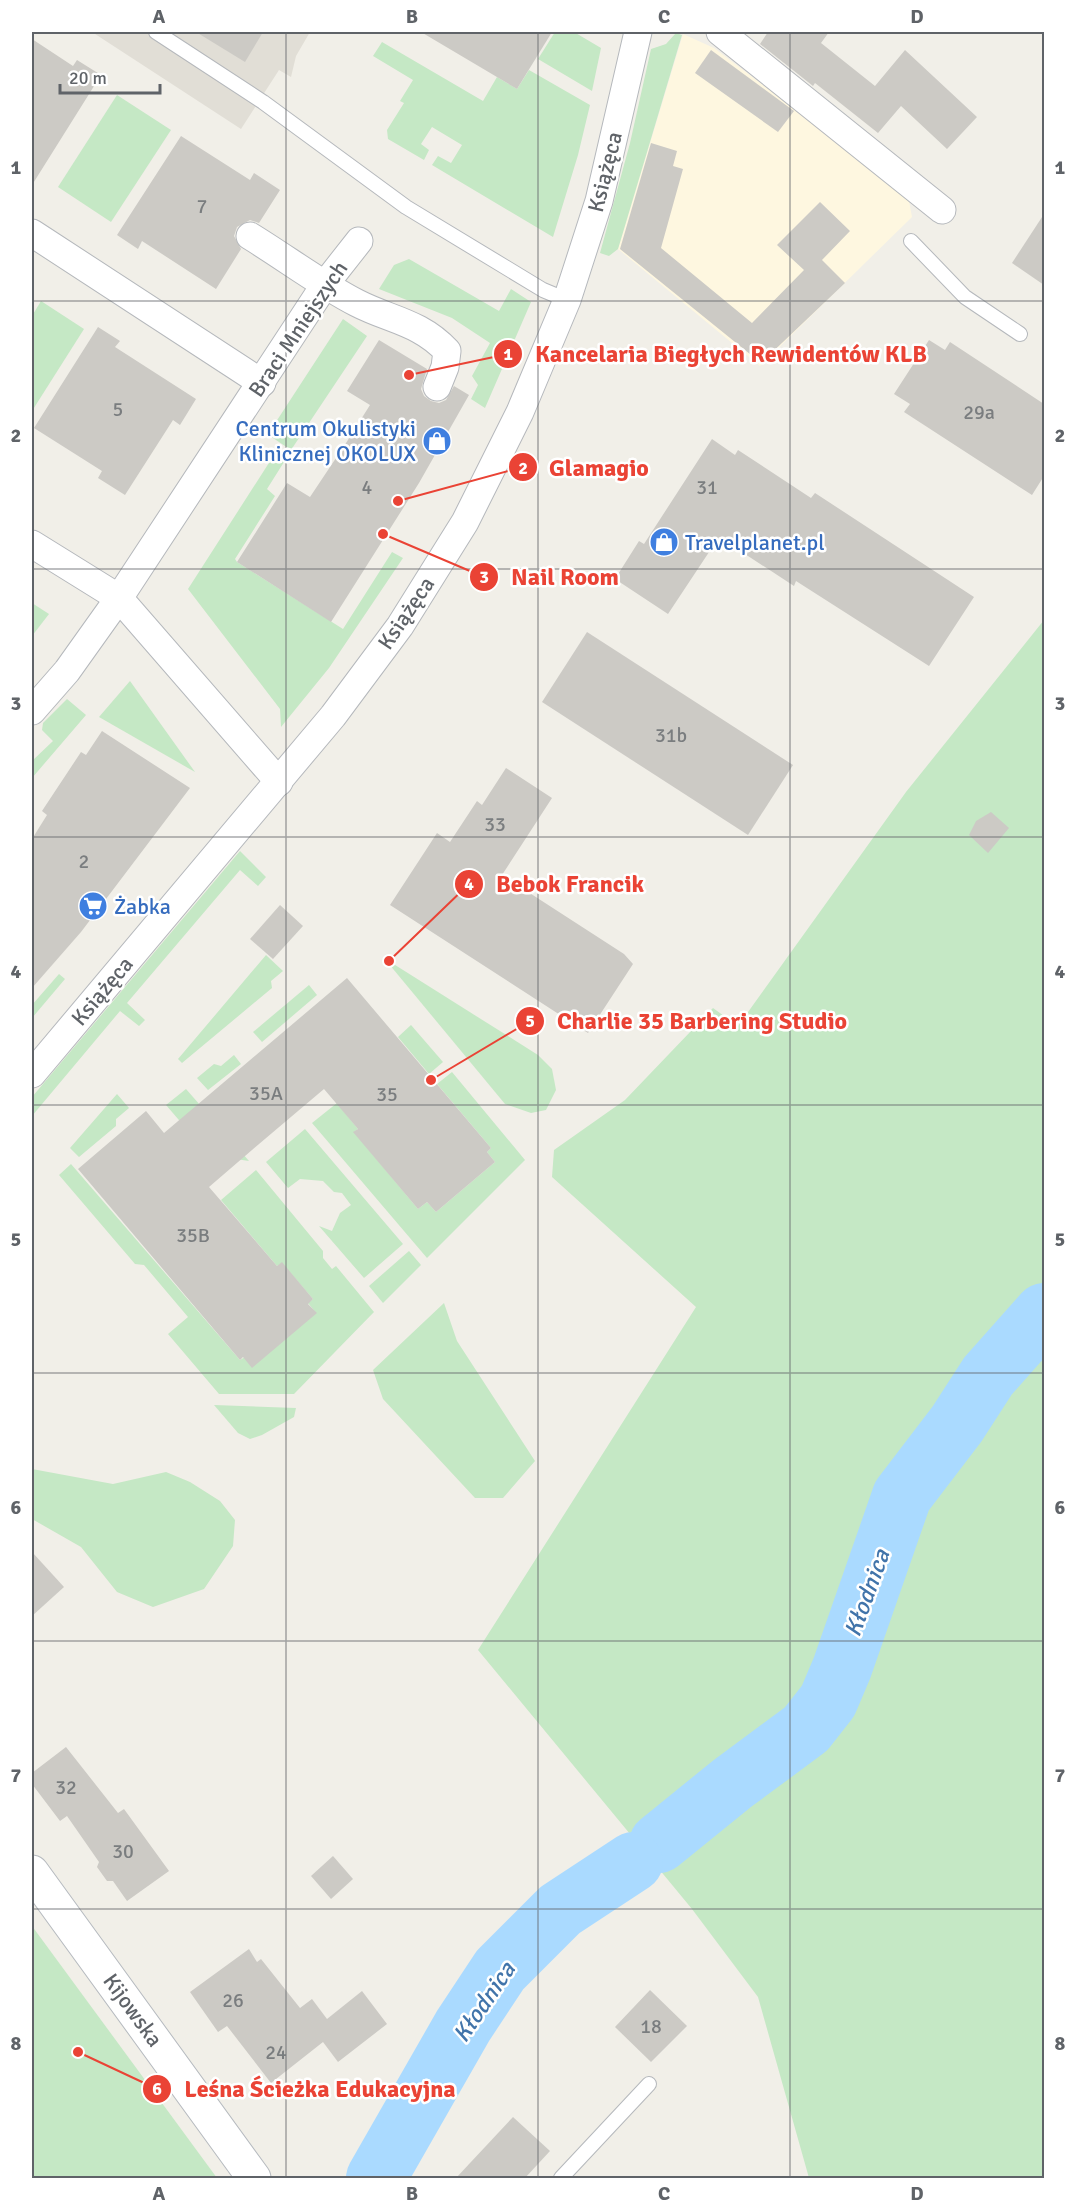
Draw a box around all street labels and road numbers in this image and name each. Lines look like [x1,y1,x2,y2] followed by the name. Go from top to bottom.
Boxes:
[582,129,628,215] street label: Książęca
[243,256,353,402] street label: Braci Mniejszych
[372,571,440,655] street label: Książęca
[65,951,139,1031] street label: Książęca
[97,1968,169,2052] street label: Kijowska

